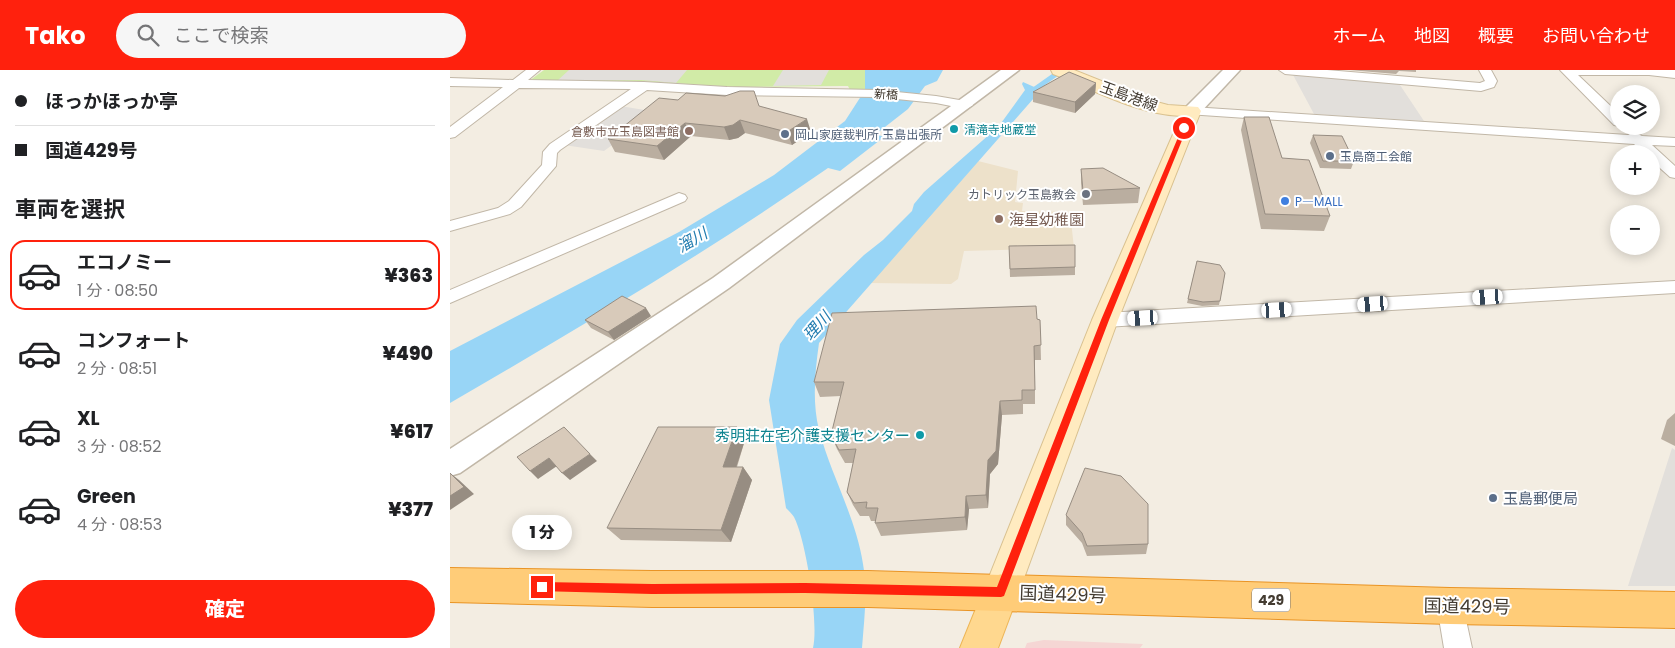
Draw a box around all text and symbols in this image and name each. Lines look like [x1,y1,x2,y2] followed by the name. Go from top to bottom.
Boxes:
[116,13,466,58] search box
[25,19,86,52] text: Tako
[134,21,162,49] icon: search
[174,22,269,49] text: ここで検索
[1333,23,1386,48] text: ホーム
[1414,23,1450,48] text: 地図
[1478,23,1514,48] text: 概要
[1542,23,1650,48] text: お問い合わせ
[1097,76,1161,116] street label: 玉島港線
[873,85,899,103] street label: 新橋
[1610,85,1660,255] map controls
[1610,85,1660,135] button: layers
[45,88,178,115] text: ほっかほっか亭
[1173,117,1195,139] route start
[964,121,1036,138] place label: 清滝寺地蔵堂
[571,123,679,140] place label: 倉敷市立玉島図書館
[948,123,960,135] marker: 清滝寺地蔵堂
[683,125,695,137] marker: 倉敷市立玉島図書館
[795,126,942,143] place label: 岡山家庭裁判所 玉島出張所
[779,128,791,140] marker: 岡山家庭裁判所 玉島出張所
[45,137,137,164] text: 国道429号
[1610,145,1660,195] button: +
[1340,148,1412,165] place label: 玉島商工会館
[1324,150,1336,162] marker: 玉島商工会館
[968,186,1076,203] place label: カトリック玉島教会
[1080,188,1092,200] marker: カトリック玉島教会
[1295,193,1343,210] place label: P―MALL
[15,194,125,225] text: 車両を選択
[1279,195,1291,207] marker: P―MALL
[1610,205,1660,255] button: −
[1009,209,1084,230] place label: 海星幼稚園
[993,213,1005,225] marker: 海星幼稚園
[672,221,713,258] water label: 溜川
[77,249,172,276] text: エコノミー
[17,253,62,298] icon: car
[384,262,433,289] text: ¥363
[77,279,158,302] text: 1 分 · 08:50
[1472,289,1503,305] car
[1357,295,1388,313] car
[1261,302,1292,318] car
[798,305,838,346] water label: 理川
[1127,310,1158,326] car
[77,327,190,354] text: コンフォート
[17,331,62,376] icon: car
[383,340,433,367] text: ¥490
[77,357,157,380] text: 2 分 · 08:51
[77,405,100,432] text: XL
[17,409,62,454] icon: car
[390,418,433,445] text: ¥617
[715,425,910,446] place label: 秀明荘在宅介護支援センター
[914,429,926,441] marker: 秀明荘在宅介護支援センター
[77,435,161,458] text: 3 分 · 08:52
[77,483,136,510] text: Green
[17,487,62,532] icon: car
[1503,488,1578,509] place label: 玉島郵便局
[1487,492,1499,504] marker: 玉島郵便局
[388,496,433,523] text: ¥377
[77,513,162,536] text: 4 分 · 08:53
[512,514,572,550] callout: 1 分
[529,521,555,544] text: 1 分
[531,576,553,598] route end
[15,580,435,638] button: 確定
[1019,580,1107,608] street label: 国道429号
[1252,588,1290,612] road number: 429
[1423,593,1511,619] street label: 国道429号

